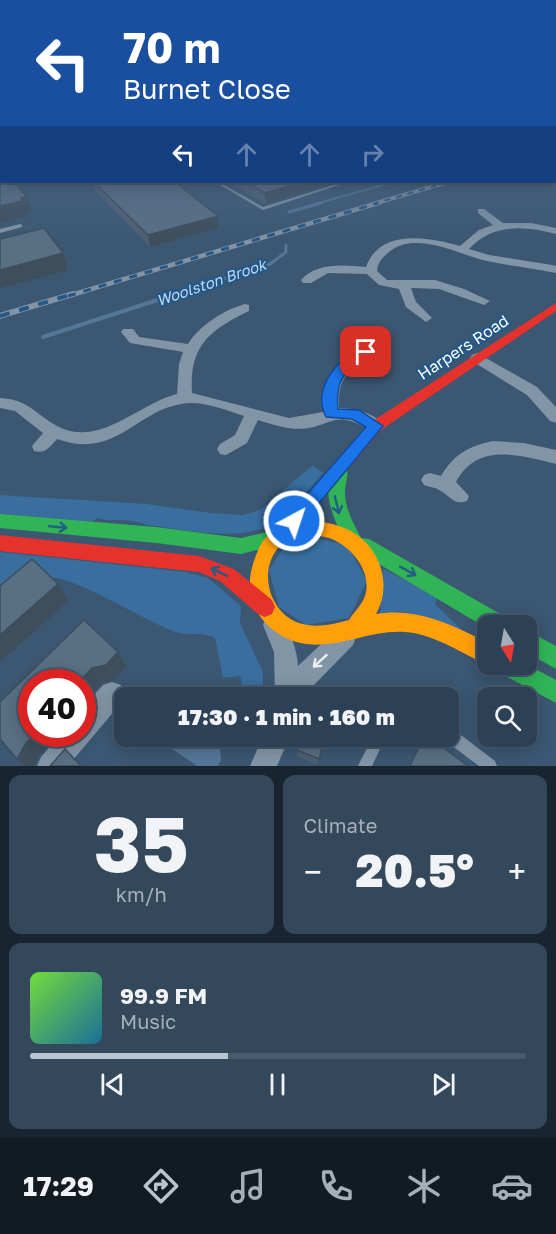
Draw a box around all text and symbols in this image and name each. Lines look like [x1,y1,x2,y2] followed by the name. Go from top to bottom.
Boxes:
[123,22,220,72] text: 70 m
[24,24,102,102] icon: left
[123,73,291,105] text: Burnet Close
[167,138,200,171] icon: left
[230,138,263,171] icon: ahead
[293,138,326,171] icon: ahead
[356,138,389,171] icon: right
[154,254,270,309] water label: Woolston Brook
[414,310,512,384] street label: Harpers Road
[340,326,391,377] pin
[349,335,382,368] icon: arrive
[262,489,326,553] position arrow
[331,495,343,514] one-way arrow
[48,522,68,533] one-way arrow
[399,565,416,577] one-way arrow
[211,566,229,577] one-way arrow
[477,615,537,675] north arrow
[477,615,537,747] map controls
[313,654,328,668] one-way arrow
[18,669,96,747] speed limit sign: 40
[477,687,537,747] button: search
[178,703,395,730] text: 17:30 · 1 min · 160 m
[94,796,189,889] text: 35
[304,813,377,837] text: Climate
[356,843,474,897] text: 20.5°
[304,852,322,891] text: −
[508,852,526,891] text: +
[116,882,167,906] text: km/h
[120,982,207,1009] text: 99.9 FM
[120,1009,176,1033] text: Music
[96,1068,129,1101] icon: previous
[261,1068,294,1101] icon: pause
[427,1068,460,1101] icon: next
[140,1165,182,1207] icon: directions
[227,1165,269,1207] icon: music
[315,1165,357,1207] icon: phone
[403,1165,445,1207] icon: climate
[491,1165,533,1207] icon: car
[23,1170,94,1202] text: 17:29

